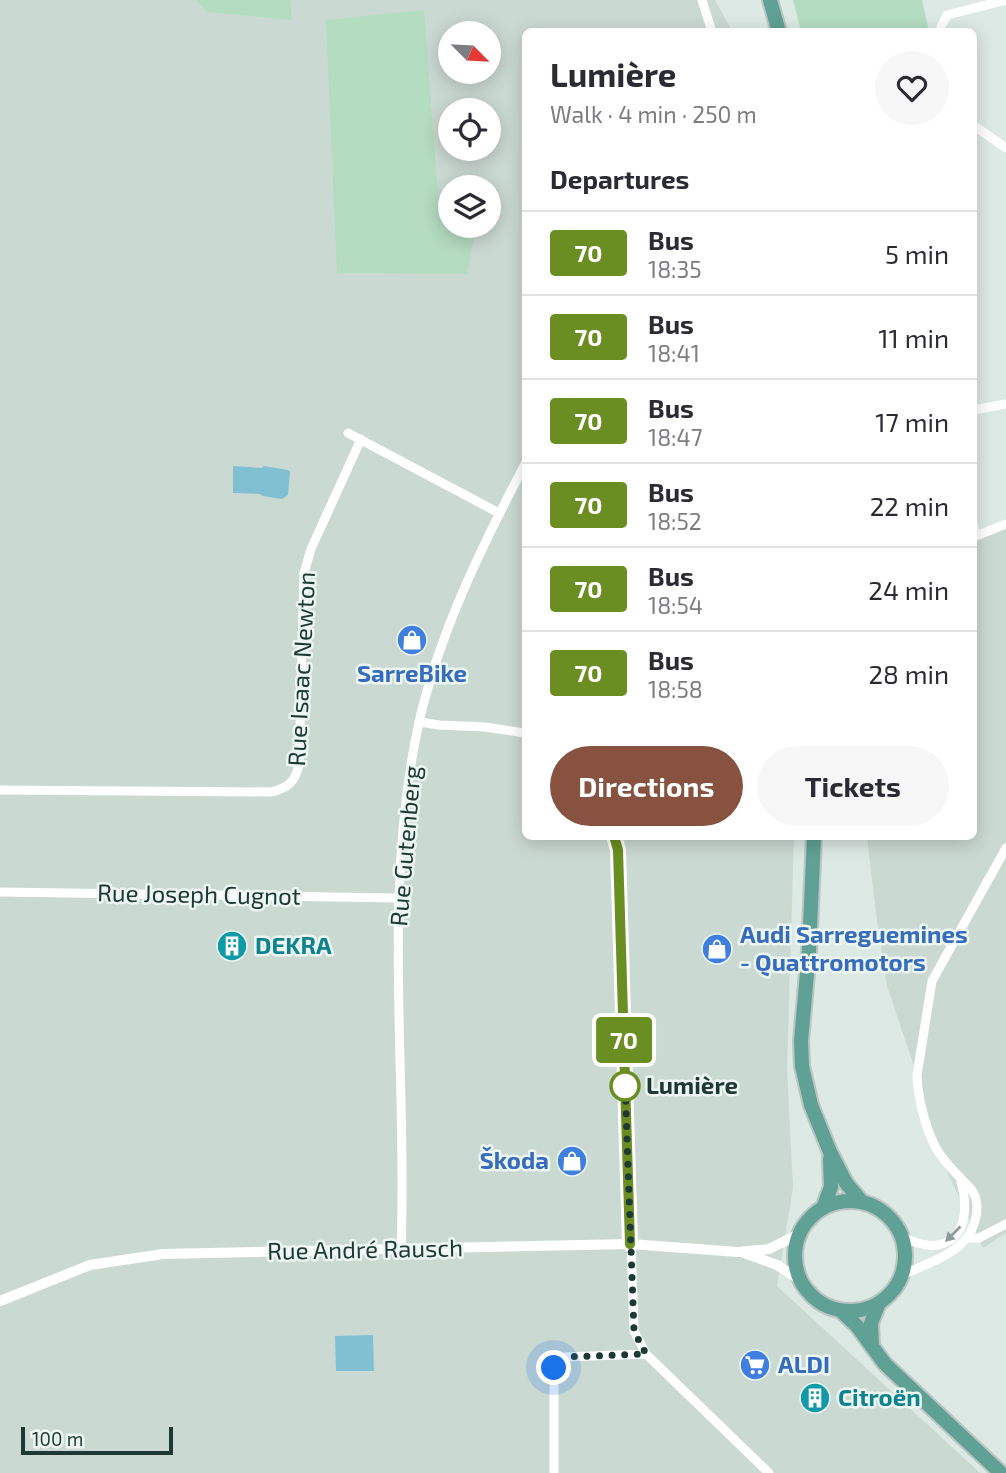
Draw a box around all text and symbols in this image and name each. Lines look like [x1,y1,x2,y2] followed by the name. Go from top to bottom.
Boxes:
[438,21,500,84] north arrow
[438,21,501,238] map controls
[875,51,949,125] button: heart
[550,54,676,94] text: Lumière
[438,98,501,161] button: locate
[550,100,757,128] text: Walk · 4 min · 250 m
[550,163,689,194] text: Departures
[438,175,501,238] button: layers
[648,224,694,255] text: Bus
[575,238,602,267] text: 70
[885,238,949,269] text: 5 min
[648,255,702,283] text: 18:35
[648,308,694,339] text: Bus
[575,322,602,351] text: 70
[878,322,949,353] text: 11 min
[648,339,700,367] text: 18:41
[648,392,694,423] text: Bus
[575,406,602,435] text: 70
[875,406,949,437] text: 17 min
[648,423,702,451] text: 18:47
[648,476,694,507] text: Bus
[575,490,602,519] text: 70
[870,490,949,521] text: 22 min
[648,507,702,535] text: 18:52
[648,560,694,591] text: Bus
[281,571,320,767] street label: Rue Isaac Newton
[575,574,602,603] text: 70
[868,574,949,605] text: 24 min
[648,591,703,619] text: 18:54
[395,623,429,657] shop icon: SarreBike
[648,644,694,675] text: Bus
[357,658,467,687] place label: SarreBike
[575,658,602,687] text: 70
[868,658,949,689] text: 28 min
[648,675,703,703] text: 18:58
[550,746,743,826] button: Directions
[757,746,949,826] button: Tickets
[383,764,426,927] street label: Rue Gutenberg
[97,877,301,910] street label: Rue Joseph Cugnot
[740,919,968,977] place label: Audi Sarreguemines - Quattromotors
[215,929,249,963] building icon: DEKRA
[255,930,332,959] place label: DEKRA
[700,932,734,966] shop icon: Audi Sarreguemines - Quattromotors
[592,1017,656,1063] line badge: 70
[610,1025,638,1054] text: 70
[646,1070,738,1099] place label: Lumière
[610,1071,640,1101] marker: Lumière
[555,1144,589,1178] shop icon: Škoda
[480,1145,549,1174] place label: Škoda
[945,1225,962,1242] one-way arrow
[267,1232,463,1265] street label: Rue André Rausch
[738,1348,772,1382] supermarket icon: ALDI
[778,1349,830,1378] place label: ALDI
[536,1350,571,1385] your location
[798,1381,832,1415] building icon: Citroën
[838,1382,921,1411] place label: Citroën
[21,1424,173,1456] scale bar
[32,1427,83,1450] text: 100 m

